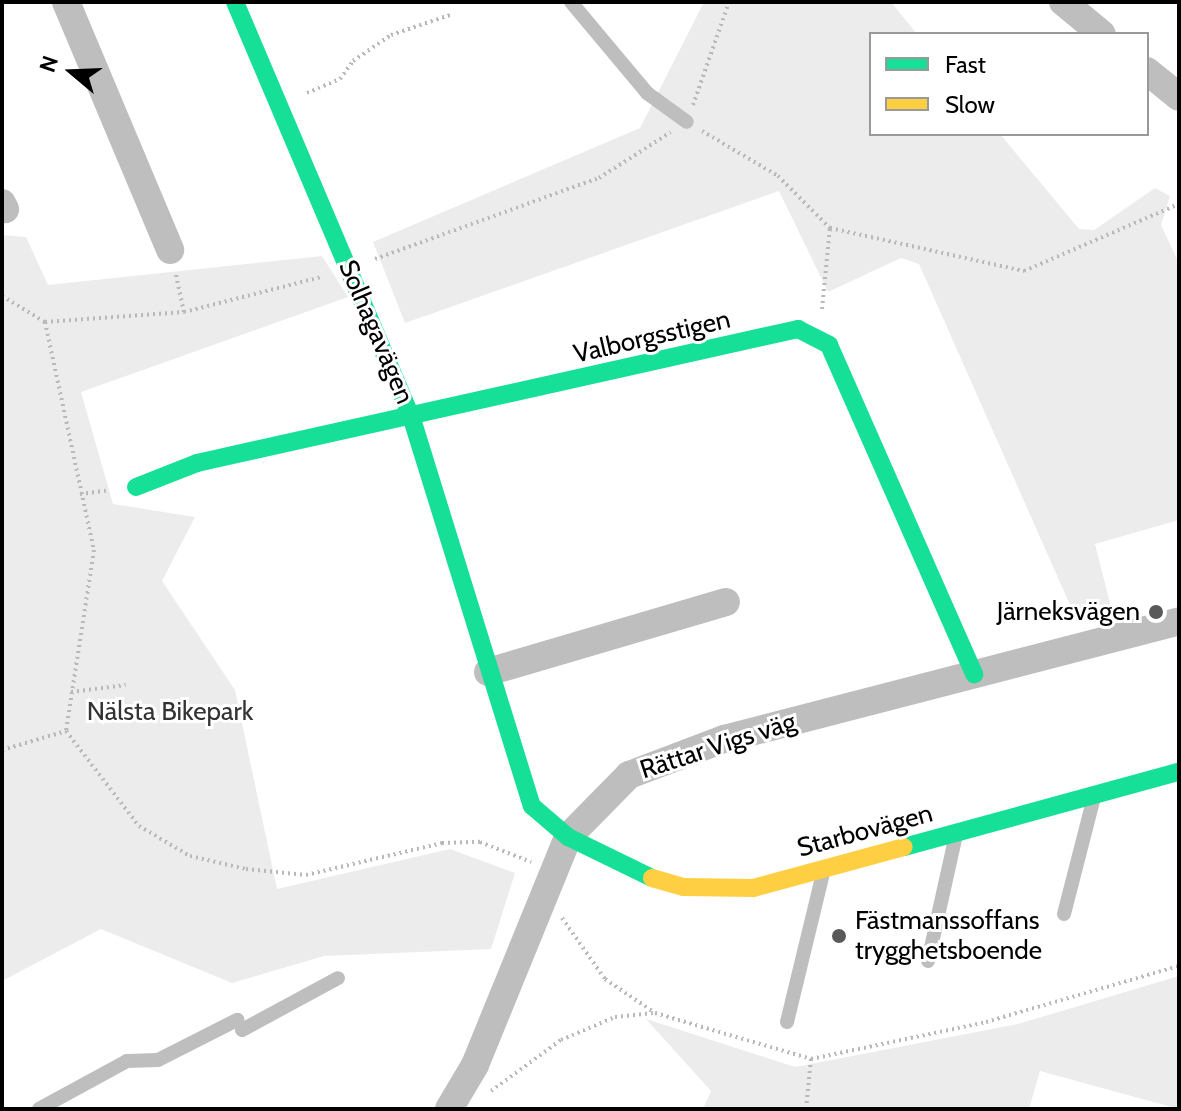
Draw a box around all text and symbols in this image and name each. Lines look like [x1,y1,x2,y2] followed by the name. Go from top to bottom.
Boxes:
[32,32,112,112] north arrow
[869,32,1149,136] legend
[945,50,986,79] text: Fast
[34,52,64,76] text: N
[945,90,995,119] text: Slow
[332,255,420,409] street label: Solhagavägen
[571,304,733,370] street label: Valborgsstigen
[997,596,1140,628] place label: Järneksvägen
[1147,603,1165,621] marker: Järneksvägen
[87,696,253,728] park label: Nälsta Bikepark
[636,706,800,786] street label: Rättar Vigs väg
[794,798,936,864] street label: Starbovägen
[855,905,1042,966] place label: Fästmanssoffans trygghetsboende
[830,927,848,945] marker: Fästmanssoffans trygghetsboende

